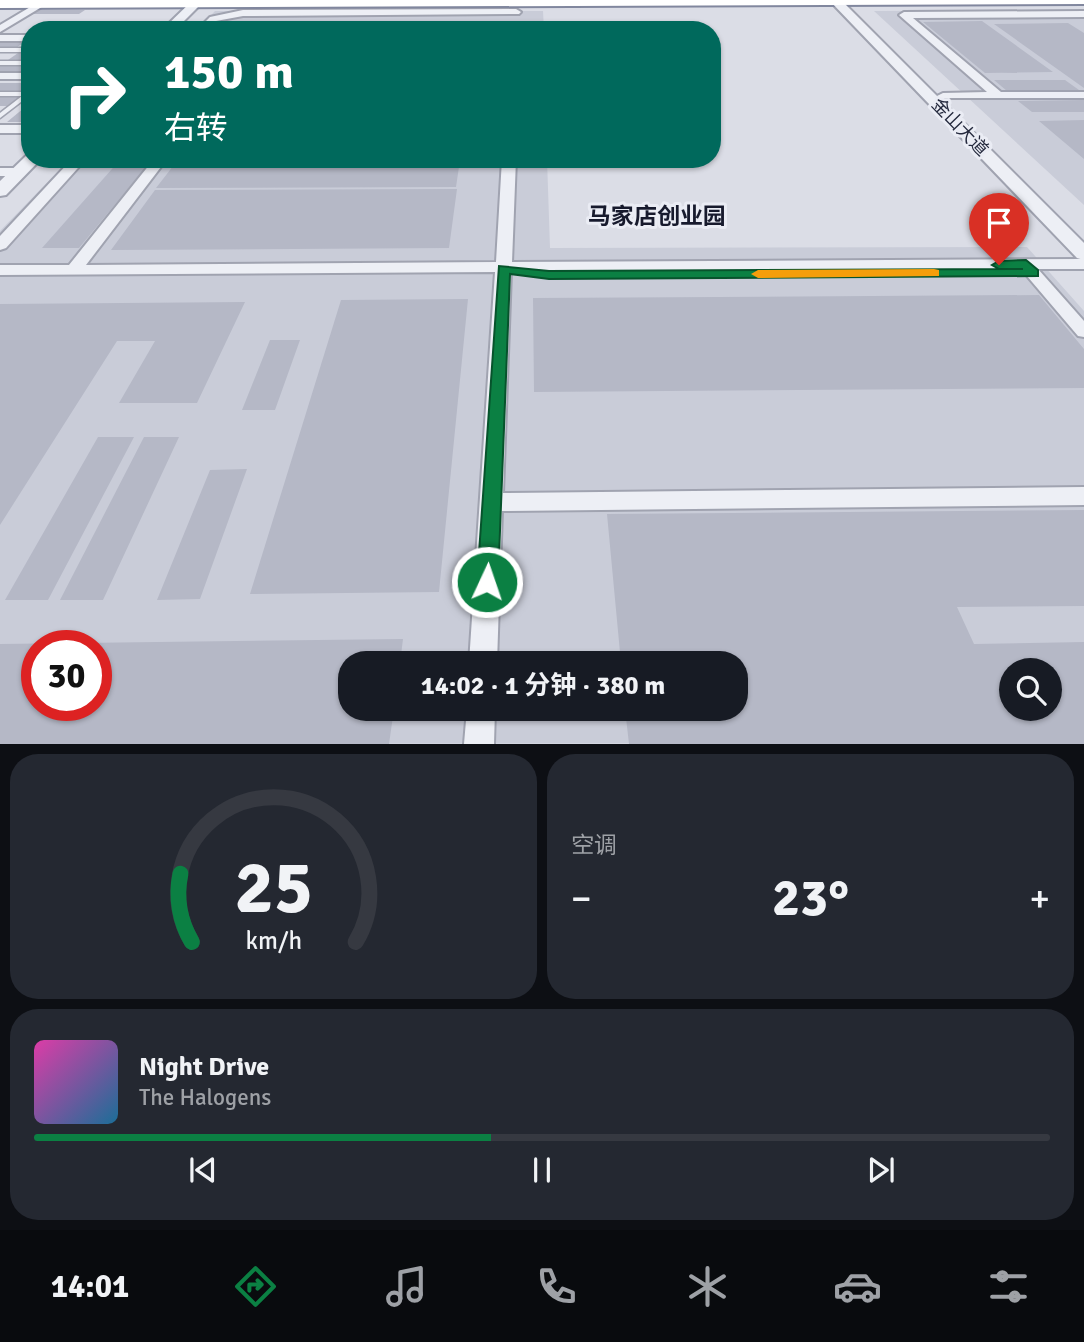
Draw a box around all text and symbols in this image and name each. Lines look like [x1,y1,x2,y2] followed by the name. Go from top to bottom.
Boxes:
[164,42,294,102] text: 150 m
[49,49,140,140] icon: right
[927,93,993,161] street label: 金山大道
[164,109,228,148] text: 右转
[969,193,1029,265] pin
[588,202,726,231] district label: 马家店创业园
[980,204,1018,242] icon: arrive
[450,545,524,619] position arrow
[21,630,112,721] speed limit sign: 30
[999,658,1062,721] map controls
[999,658,1062,721] button: search
[421,670,665,702] text: 14:02 · 1 分钟 · 380 m
[571,831,617,860] text: 空调
[234,845,313,934] text: 25
[772,866,849,930] text: 23°
[571,875,592,922] text: −
[1029,875,1050,922] text: +
[245,925,302,956] text: km/h
[139,1051,269,1083] text: Night Drive
[139,1083,271,1112] text: The Halogens
[184,1151,222,1189] icon: previous
[523,1151,561,1189] icon: pause
[862,1151,900,1189] icon: next
[231,1262,280,1311] icon: directions
[382,1262,431,1311] icon: music
[532,1262,581,1311] icon: phone
[683,1262,732,1311] icon: climate
[833,1262,882,1311] icon: car
[984,1262,1033,1311] icon: filters
[51,1267,129,1306] text: 14:01

